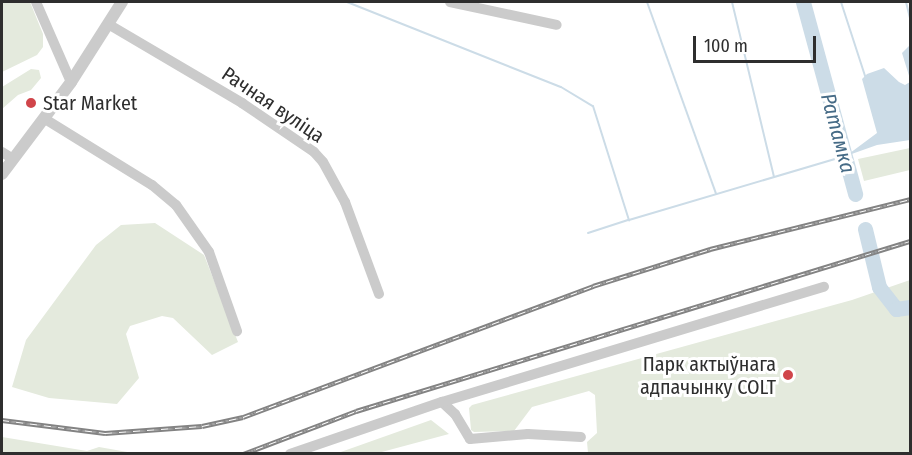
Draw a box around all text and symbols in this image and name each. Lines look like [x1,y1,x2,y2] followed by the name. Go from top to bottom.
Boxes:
[696,24,819,62] scale bar
[704,35,748,57] text: 100 m
[217,62,329,148] street label: Рачная вуліца
[815,90,861,176] water label: Ратамка
[43,91,137,115] place label: Star Market
[24,96,38,110] marker: Star Market
[640,352,776,399] place label: Парк актыўнага адпачынку COLT
[781,368,795,382] marker: Парк актыўнага адпачынку COLT

